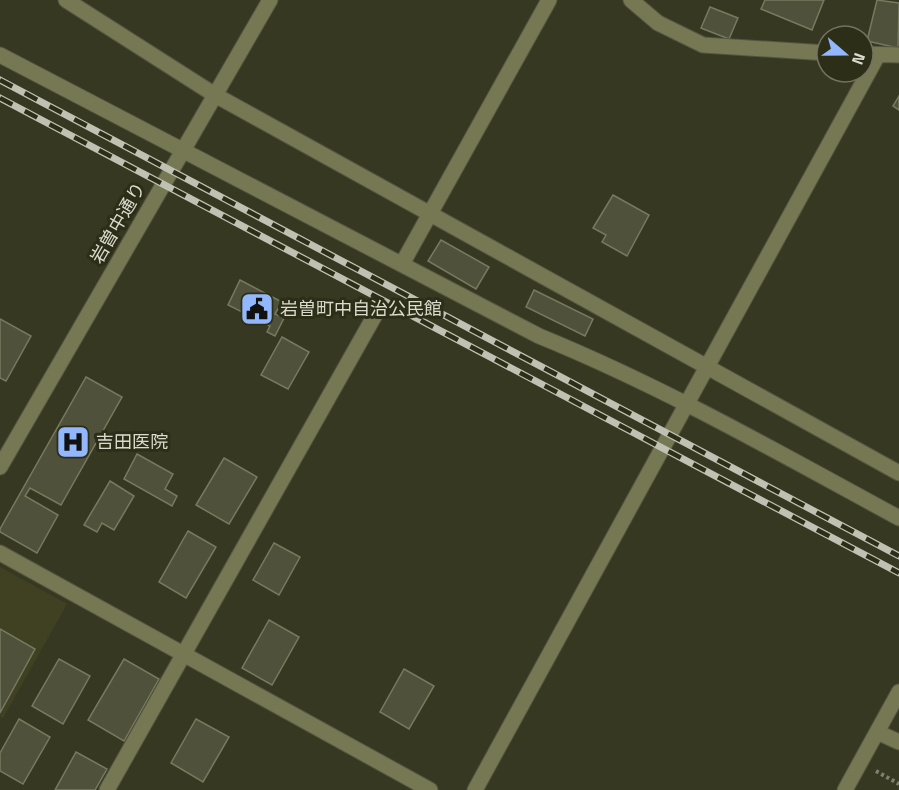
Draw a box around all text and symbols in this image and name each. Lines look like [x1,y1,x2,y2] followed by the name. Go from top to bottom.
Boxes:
[815,24,875,84] north arrow
[846,50,872,68] text: N
[83,177,152,268] street label: 岩曽中通り
[239,291,275,327] public building icon: 岩曽町中自治公民館
[280,295,442,322] place label: 岩曽町中自治公民館
[55,424,91,460] hospital icon: 吉田医院
[96,428,168,455] place label: 吉田医院

